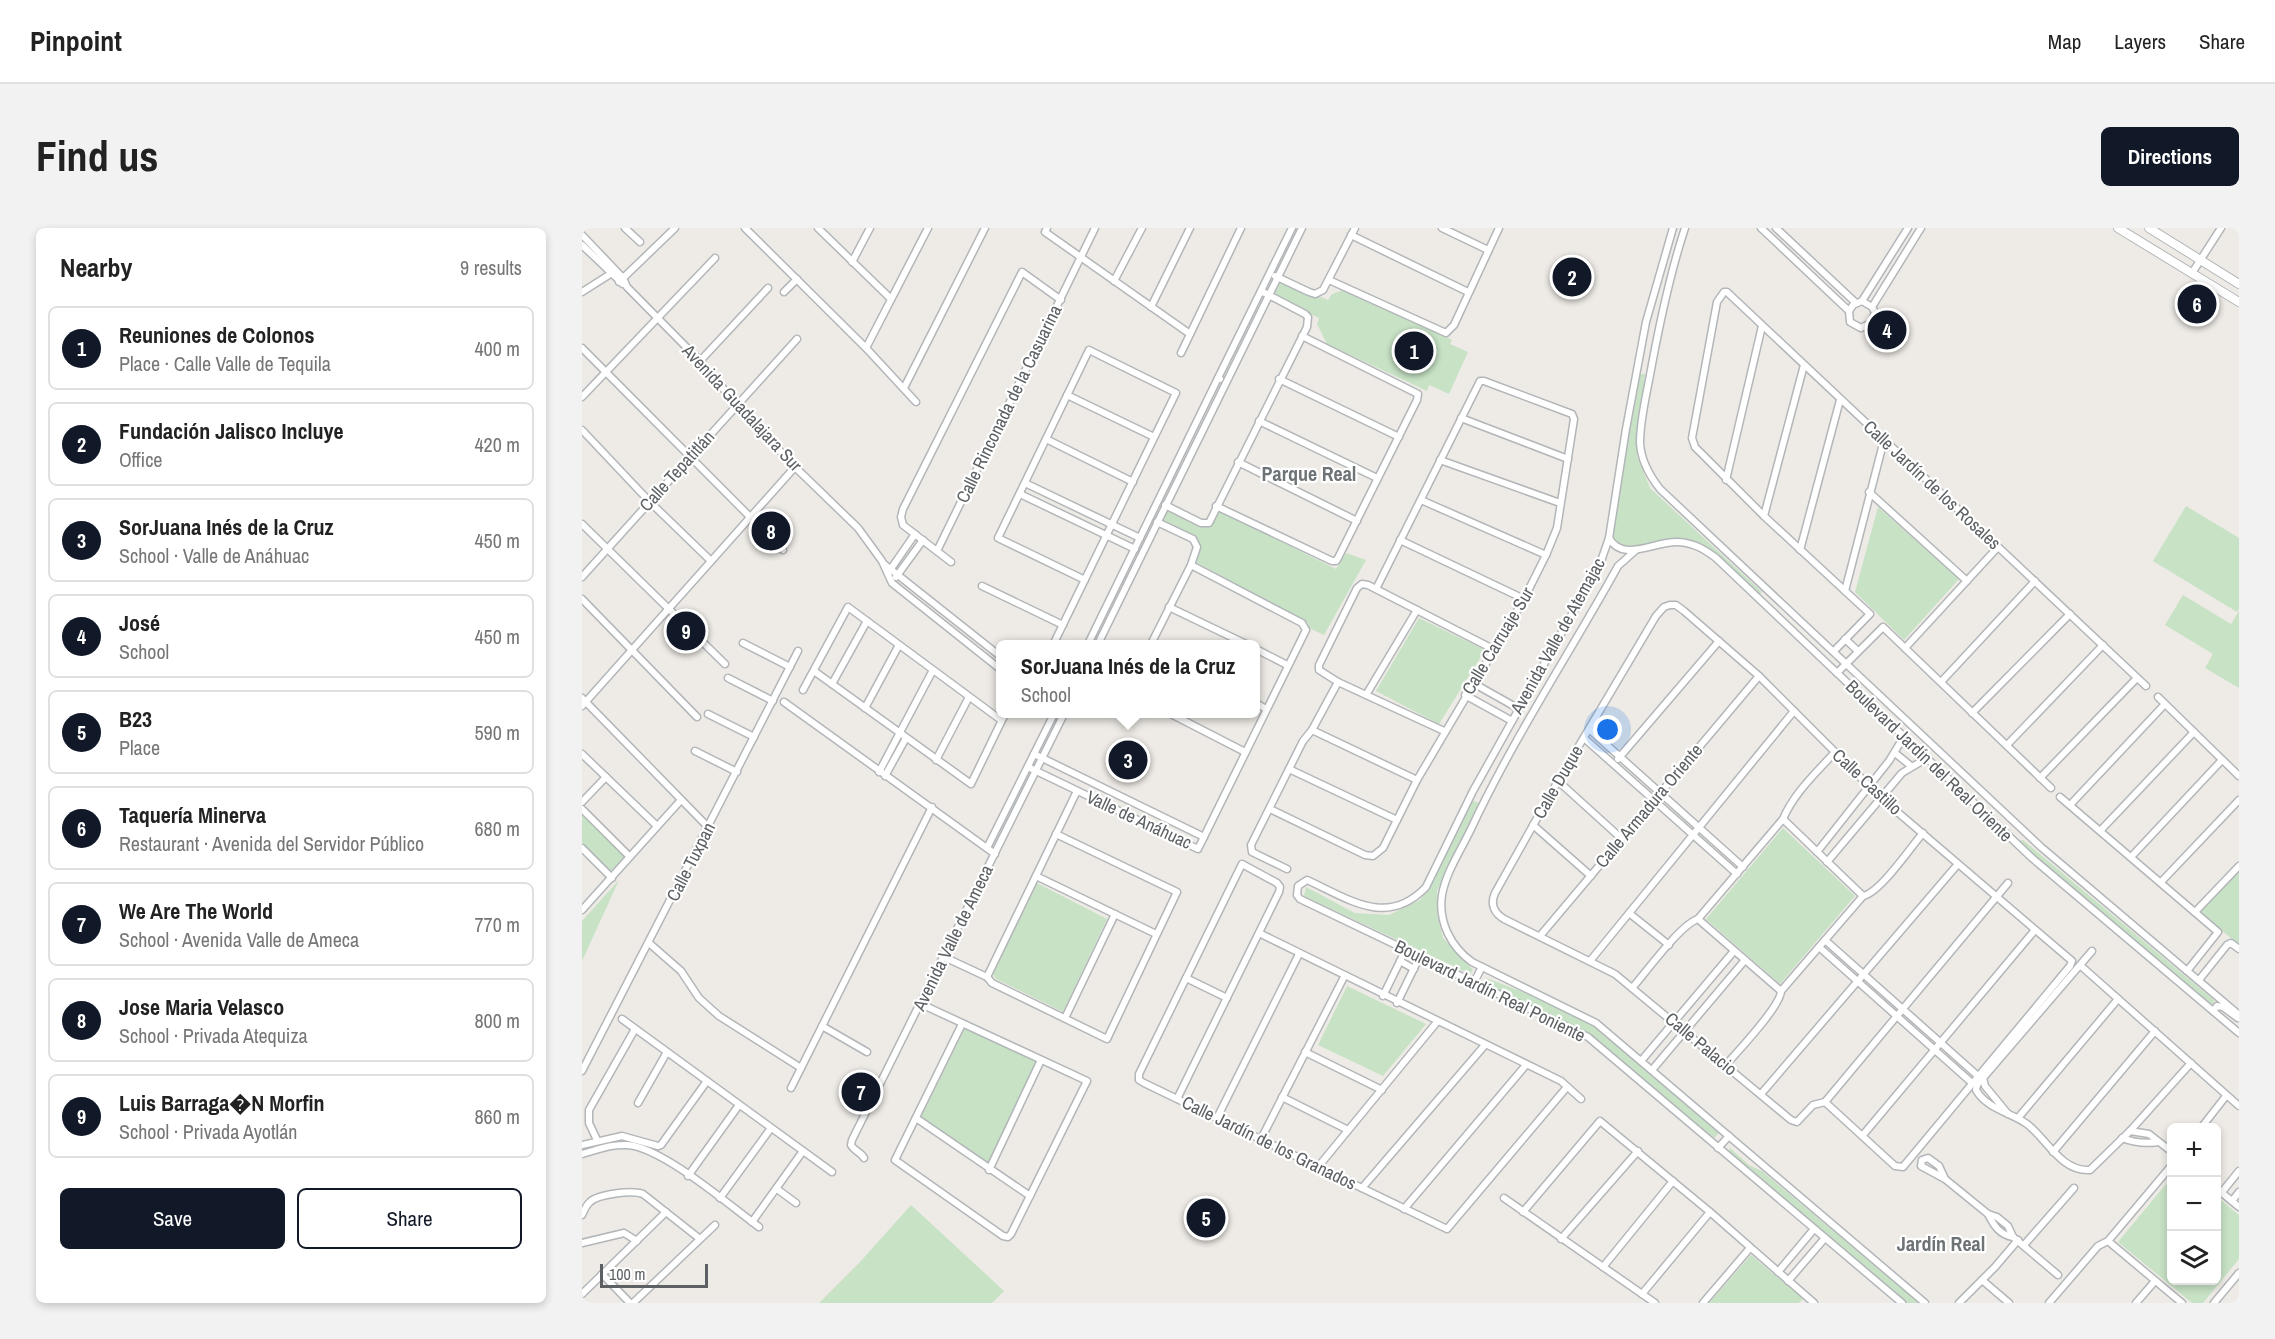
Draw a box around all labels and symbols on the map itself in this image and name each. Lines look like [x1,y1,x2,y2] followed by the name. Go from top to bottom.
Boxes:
[1552,254,1592,300] pin: 2
[2178,282,2216,326] pin: 6
[950,301,1067,507] street label: Calle Rinconada de la Casuarina
[1868,308,1906,352] pin: 4
[1394,328,1434,374] pin: 1
[676,338,808,477] street label: Avenida Guadalajara Sur
[1858,414,2007,555] street label: Calle Jardín de los Rosales
[633,425,720,517] street label: Calle Tepatitlán
[1262,460,1356,487] district label: Parque Real
[752,508,790,554] pin: 8
[1504,553,1611,719] street label: Avenida Valle de Atemajac
[1456,582,1540,699] street label: Calle Carruaje Sur
[666,608,706,654] pin: 9
[1840,674,2018,847] street label: Boulevard Jardín del Real Oriente
[1593,715,1622,744] your location
[1108,738,1148,782] pin: 3
[1589,738,1708,873] street label: Calle Armadura Oriente
[1526,740,1589,823] street label: Calle Duque
[1827,743,1908,820] street label: Calle Castillo
[1082,784,1196,855] street label: Valle de Anáhuac
[660,818,721,906] street label: Calle Tuxpan
[906,861,999,1016] street label: Avenida Valle de Ameca
[1391,933,1590,1048] street label: Boulevard Jardín Real Poniente
[1660,1006,1743,1081] street label: Calle Palacio
[842,1070,880,1114] pin: 7
[1178,1089,1361,1196] street label: Calle Jardín de los Granados
[1186,1196,1226,1240] pin: 5
[1897,1230,1985,1257] district label: Jardín Real
[600,1261,708,1288] scale bar

